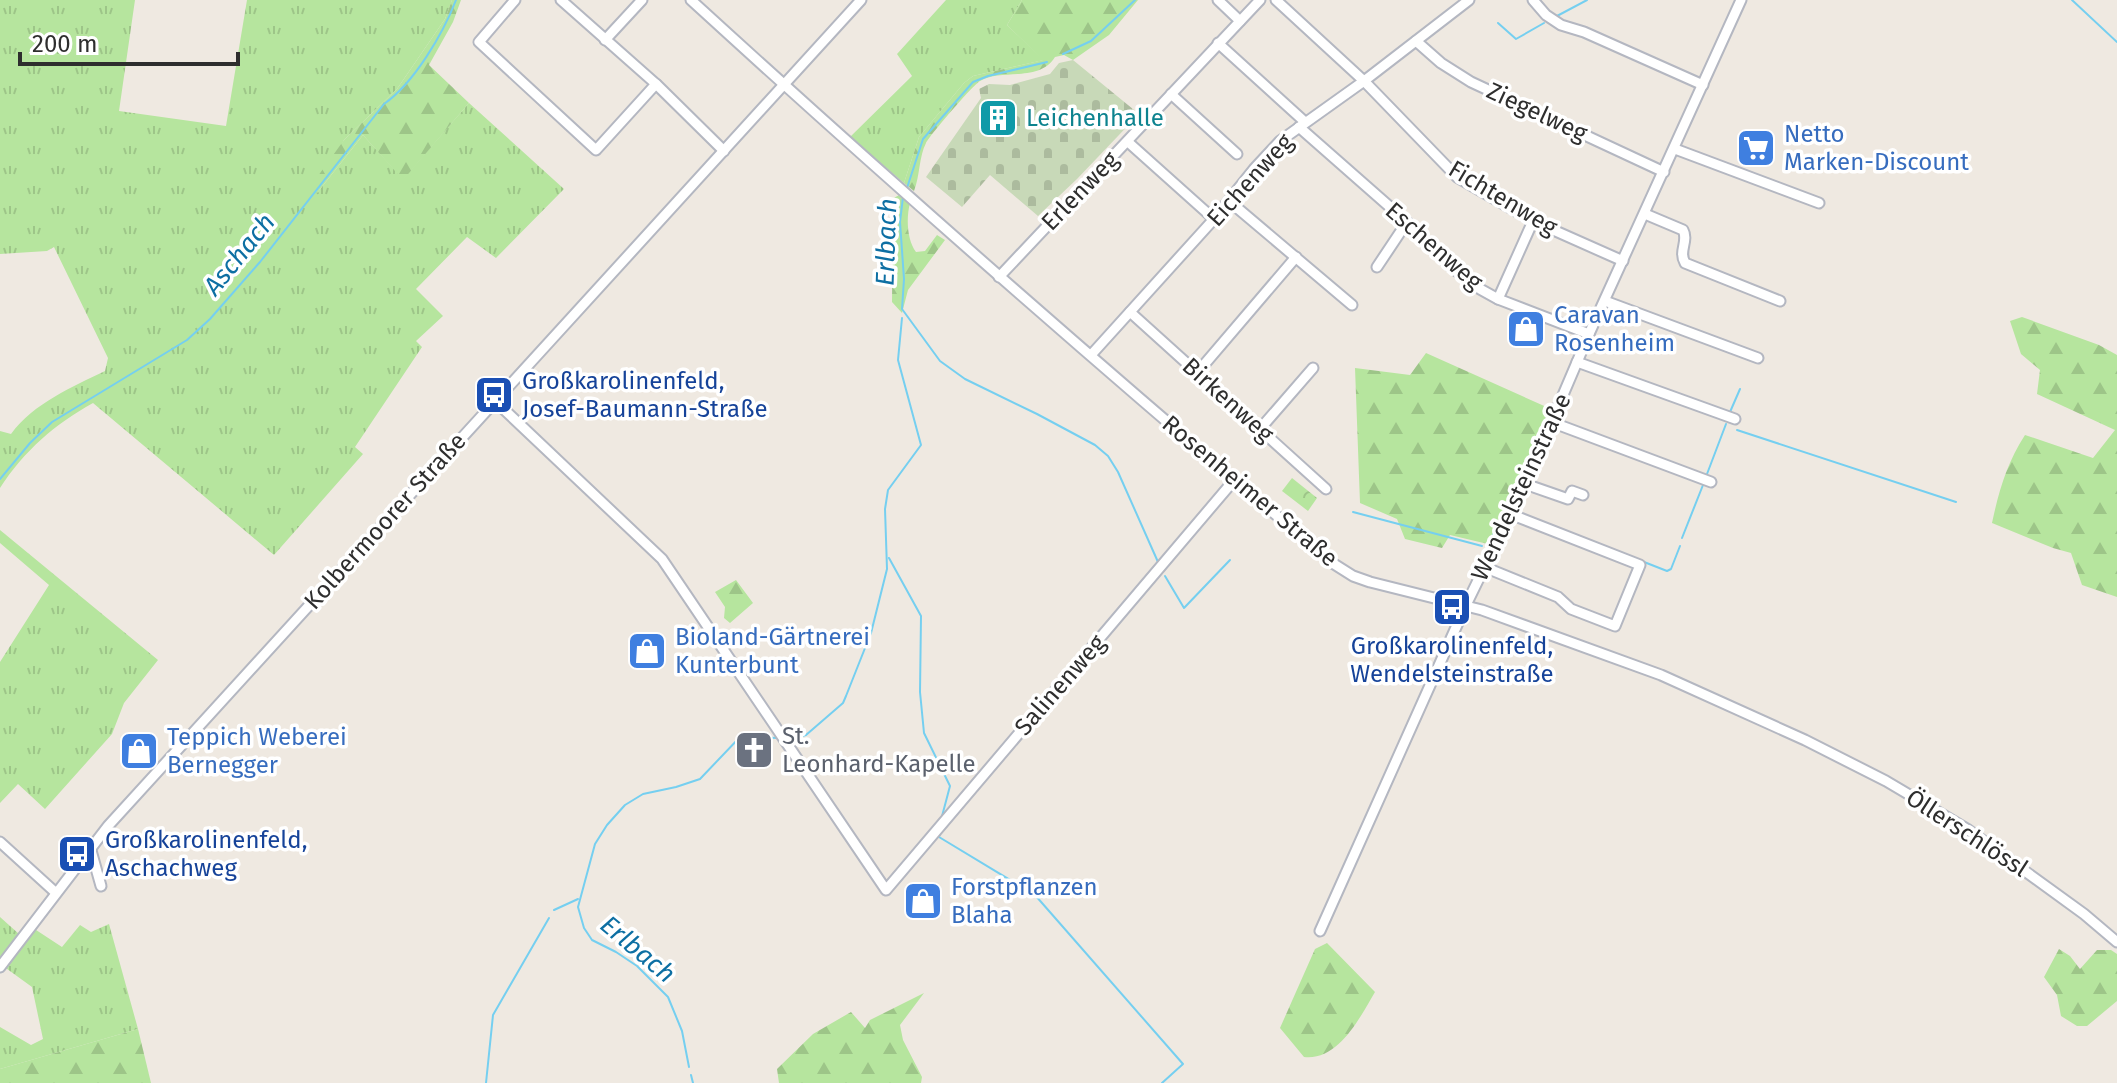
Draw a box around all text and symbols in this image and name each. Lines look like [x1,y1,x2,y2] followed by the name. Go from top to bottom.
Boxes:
[20,16,238,66] scale bar
[32,30,98,58] text: 200 m
[1482,77,1592,148] street label: Ziegelweg
[977,97,1019,139] building icon: Leichenhalle
[1026,104,1164,132] place label: Leichenhalle
[1784,120,1969,176] place label: Netto Marken-Discount
[1201,127,1299,232] street label: Eichenweg
[1735,127,1777,169] supermarket icon: Netto Marken-Discount
[1036,145,1125,236] street label: Erlenweg
[1444,155,1563,242] street label: Fichtenweg
[1380,196,1489,296] street label: Eschenweg
[869,197,904,287] water label: Erlbach
[196,207,282,302] water label: Aschach
[1554,301,1675,357] place label: Caravan Rosenheim
[1505,308,1547,350] shop icon: Caravan Rosenheim
[1177,352,1280,448] street label: Birkenweg
[522,367,767,423] place label: Großkarolinenfeld, Josef-Baumann-Straße
[473,374,515,416] bus stop icon: Großkarolinenfeld, Josef-Baumann-Straße
[1465,389,1577,585] street label: Wendelsteinstraße
[1157,409,1343,573] street label: Rosenheimer Straße
[298,427,472,615] street label: Kolbermoorer Straße
[1431,586,1473,628] bus stop icon: Großkarolinenfeld, Wendelsteinstraße
[675,623,870,679] place label: Bioland-Gärtnerei Kunterbunt
[1009,629,1111,741] street label: Salinenweg
[626,630,668,672] shop icon: Bioland-Gärtnerei Kunterbunt
[1350,632,1554,688] place label: Großkarolinenfeld, Wendelsteinstraße
[782,722,976,778] place label: St. Leonhard-Kapelle
[167,723,347,779] place label: Teppich Weberei Bernegger
[733,729,775,771] church icon: St. Leonhard-Kapelle
[118,730,160,772] shop icon: Teppich Weberei Bernegger
[1901,783,2033,883] street label: Öllerschlössl
[105,826,307,882] place label: Großkarolinenfeld, Aschachweg
[56,833,98,875] bus stop icon: Großkarolinenfeld, Aschachweg
[951,873,1098,929] place label: Forstpflanzen Blaha
[902,880,944,922] shop icon: Forstpflanzen Blaha
[594,909,681,990] water label: Erlbach

